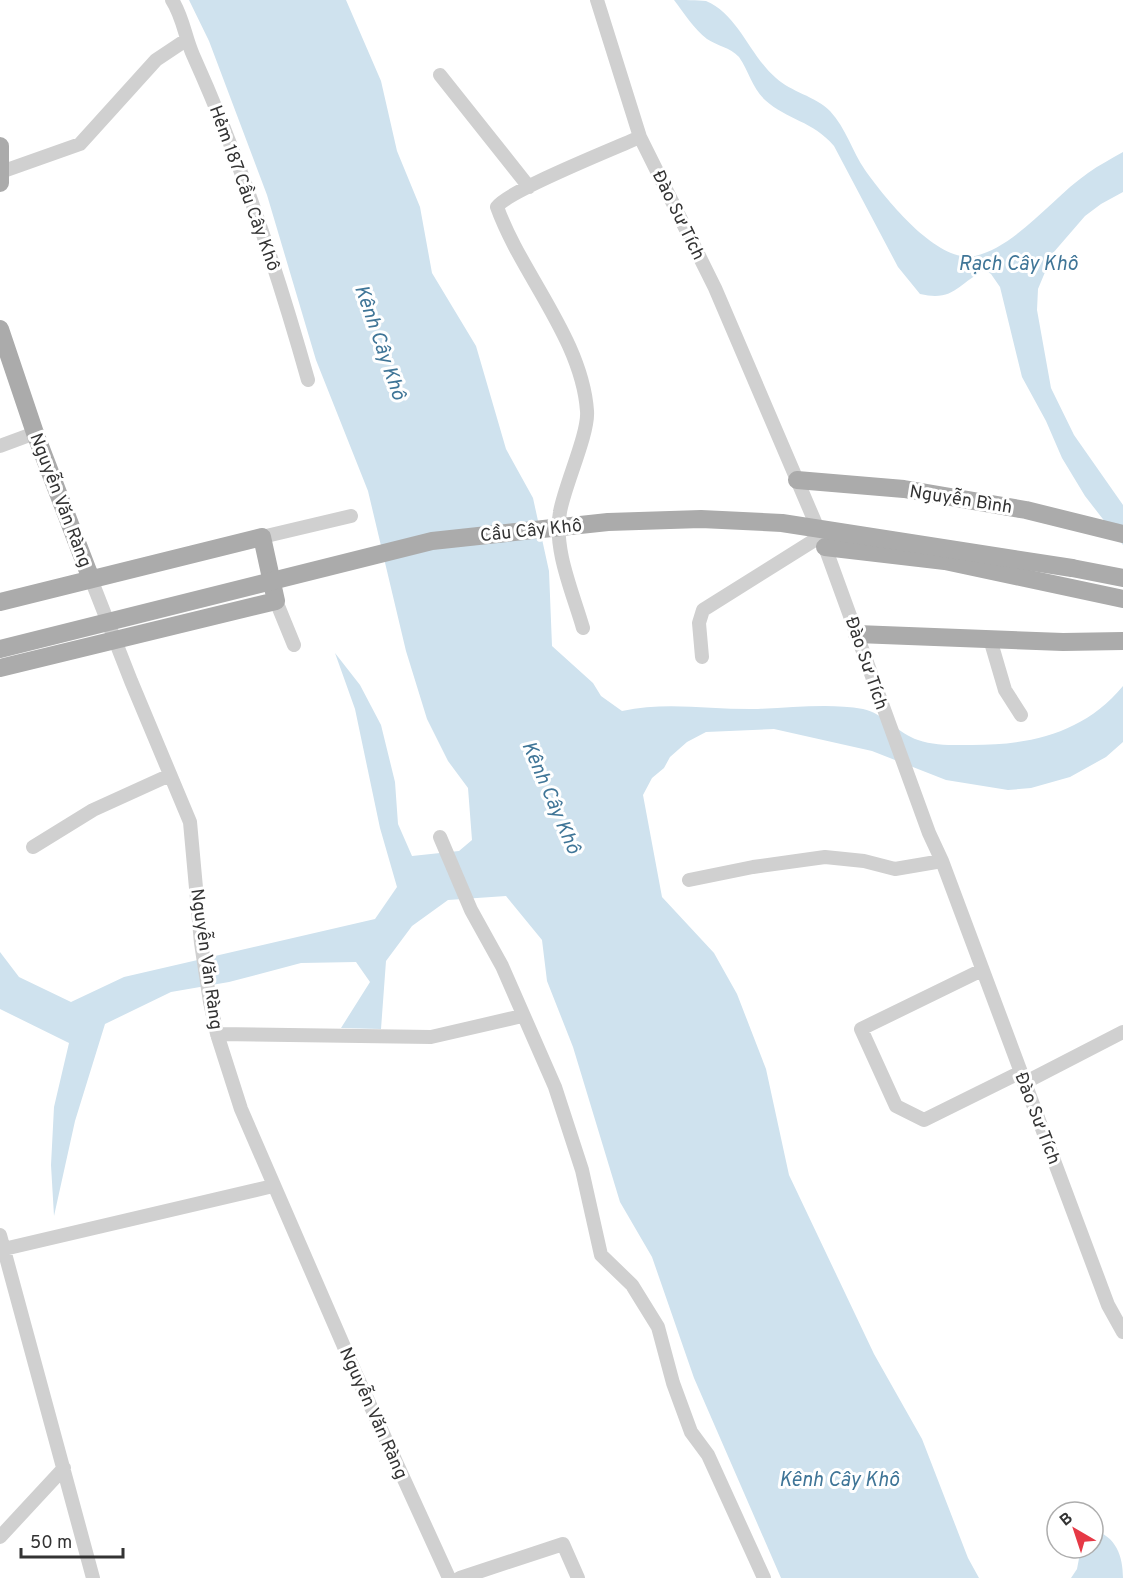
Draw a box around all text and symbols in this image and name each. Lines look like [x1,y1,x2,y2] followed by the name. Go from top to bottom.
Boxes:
[203,102,285,275] street label: Hẻm 187 Cầu Cây Khô
[646,167,709,264] street label: Đào Sư Tích
[958,252,1078,278] water label: Rạch Cây Khô
[347,282,411,404] water label: Kênh Cây Khô
[23,429,98,571] street label: Nguyễn Văn Ràng
[908,479,1014,520] street label: Nguyễn Bình
[479,514,583,548] street label: Cầu Cây Khô
[839,614,892,713] street label: Đào Sư Tích
[515,737,586,859] water label: Kênh Cây Khô
[184,887,229,1031] street label: Nguyễn Văn Ràng
[1008,1069,1065,1168] street label: Đào Sư Tích
[333,1343,414,1483] street label: Nguyễn Văn Ràng
[779,1468,899,1494] water label: Kênh Cây Khô
[1045,1500,1105,1560] north arrow
[1056,1509,1077,1531] text: B
[21,1521,123,1559] scale bar
[30,1532,72,1555] text: 50 m

